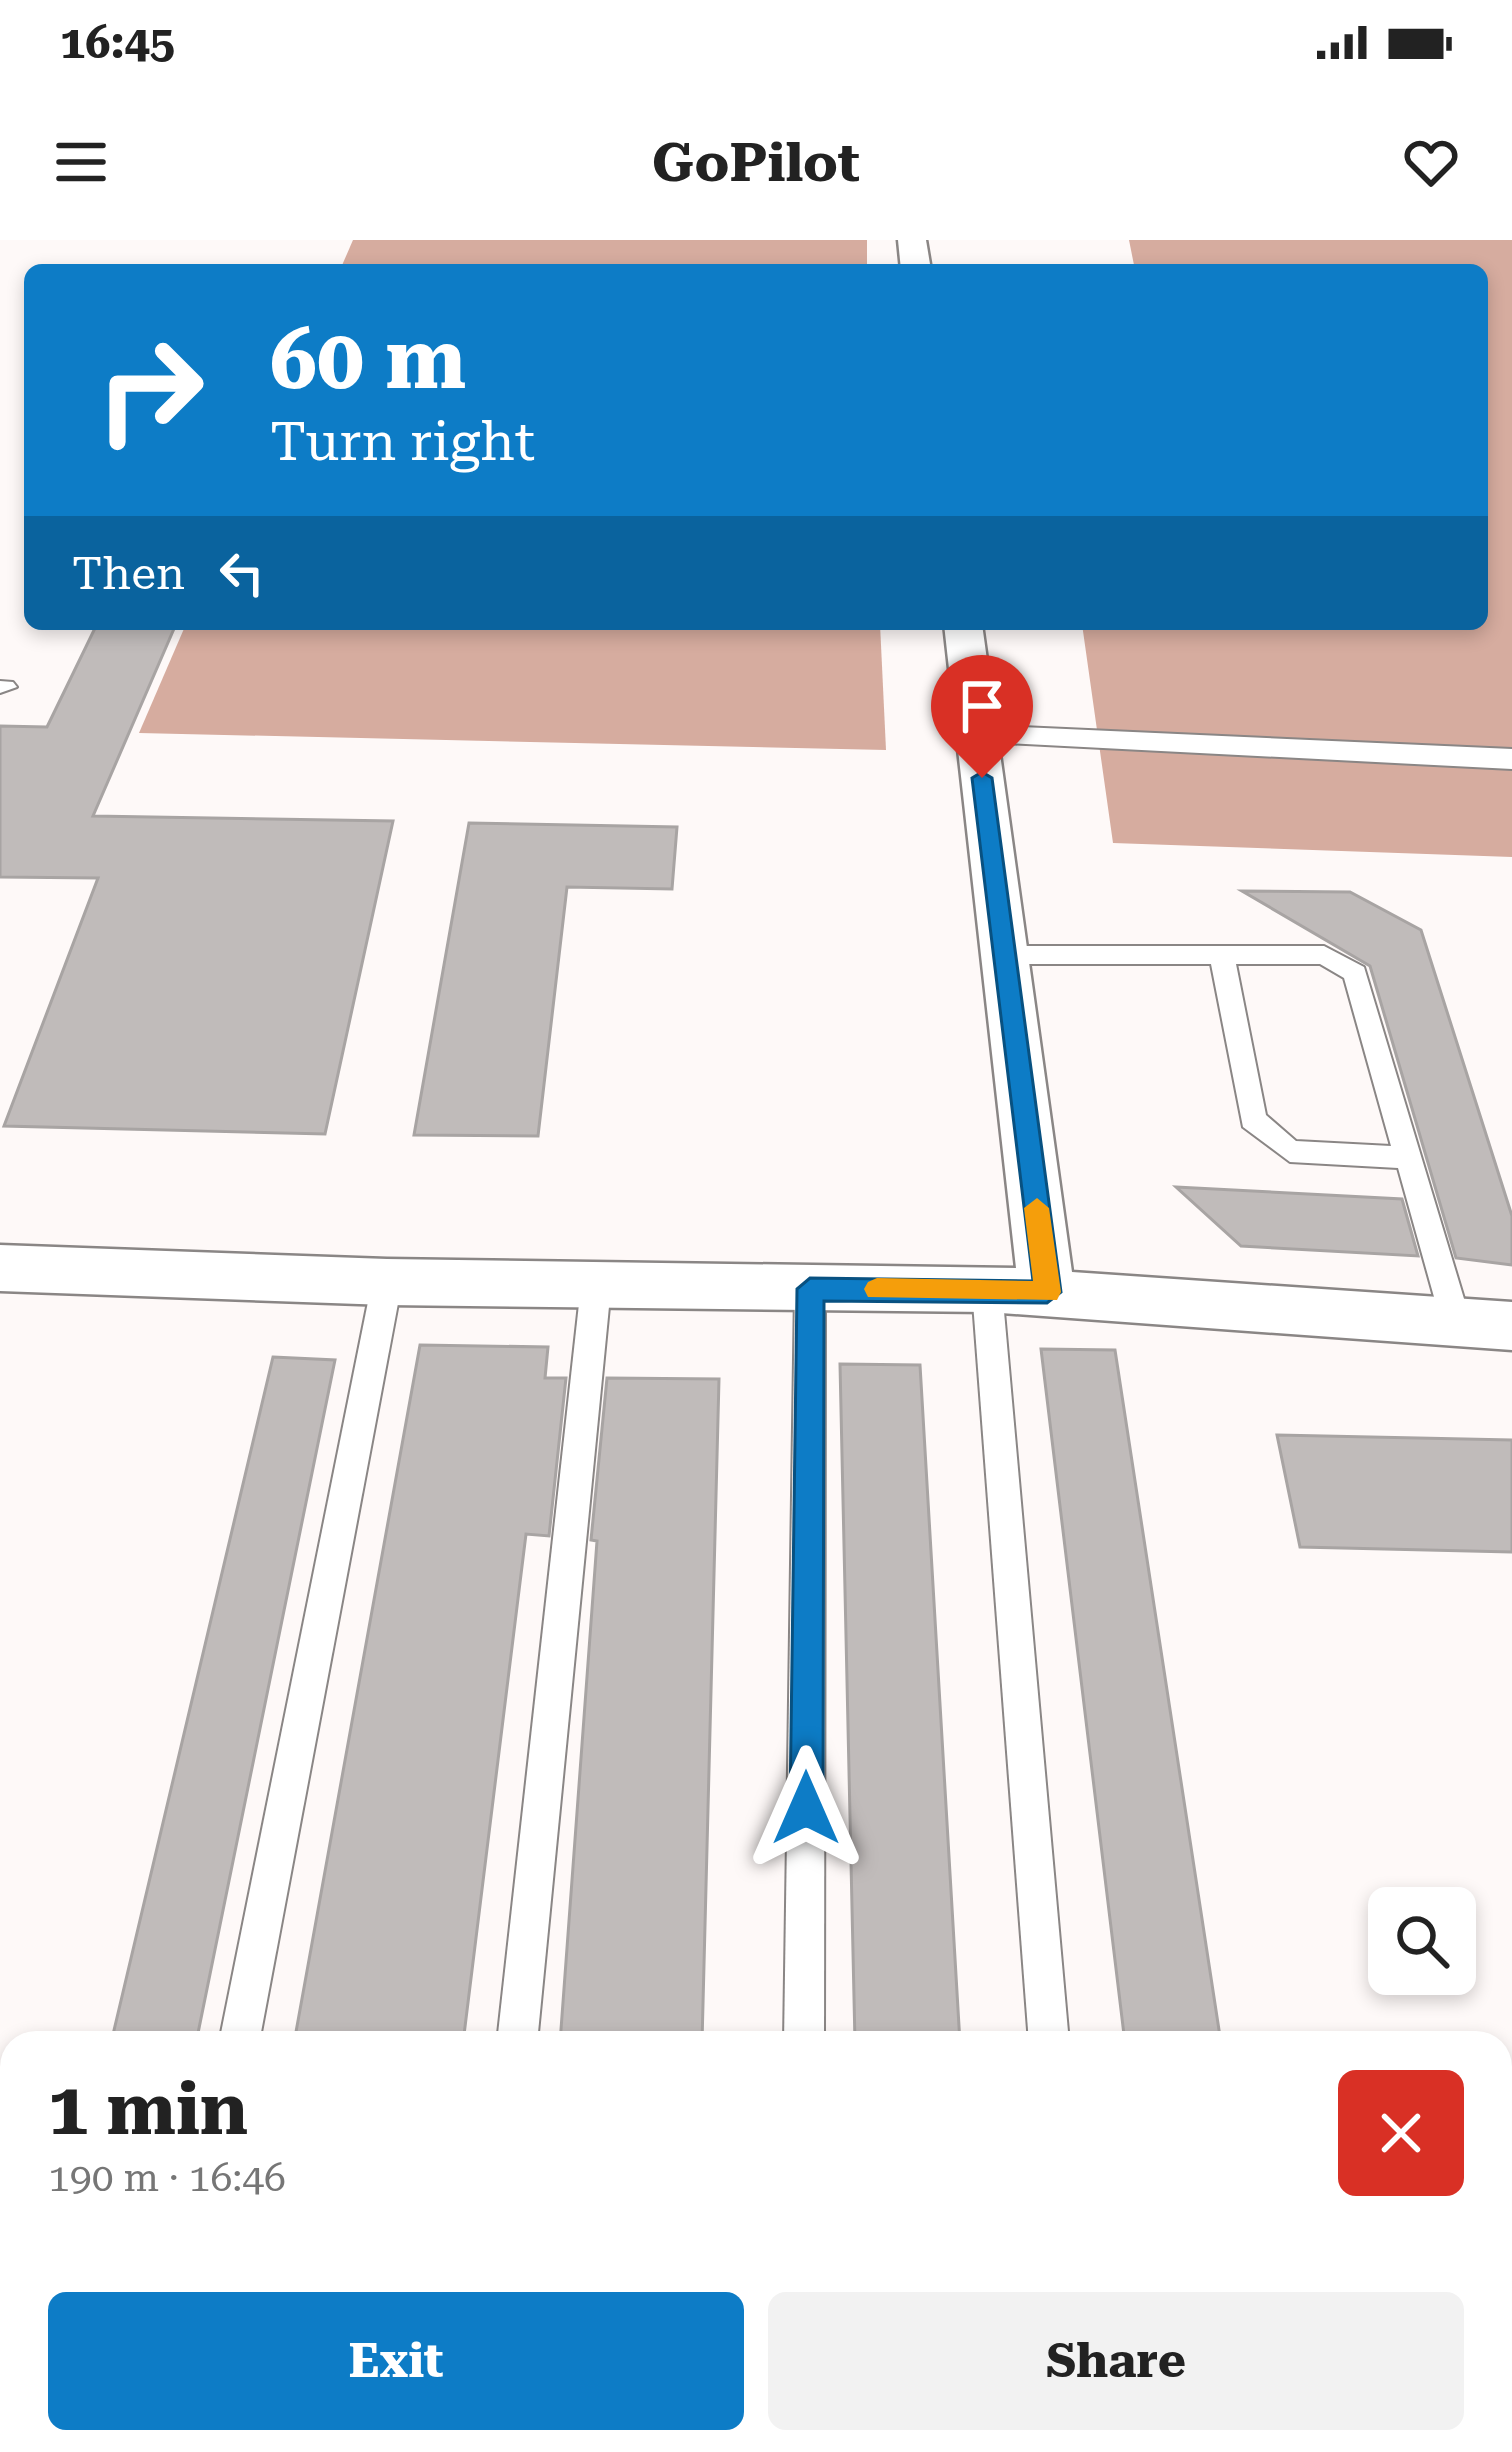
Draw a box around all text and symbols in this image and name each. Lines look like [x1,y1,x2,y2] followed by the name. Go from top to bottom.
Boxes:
[60,16,175,69] text: 16:45
[48,129,114,195] icon: menu
[1398,129,1464,195] icon: heart
[652,131,860,194] text: GoPilot
[270,310,466,408] text: 60 m
[72,312,228,468] icon: right
[270,410,535,473] text: Turn right
[209,540,275,606] icon: left
[72,547,185,600] text: Then
[931,655,1033,778] pin
[949,673,1015,739] icon: arrive
[743,1745,869,1871] position arrow
[1368,1887,1476,1995] map controls
[1368,1887,1476,1995] button: search
[48,2067,248,2152] text: 1 min
[1338,2070,1464,2196] button: close
[48,2155,286,2201] text: 190 m · 16:46
[48,2292,744,2430] button: Exit
[768,2292,1464,2430] button: Share

